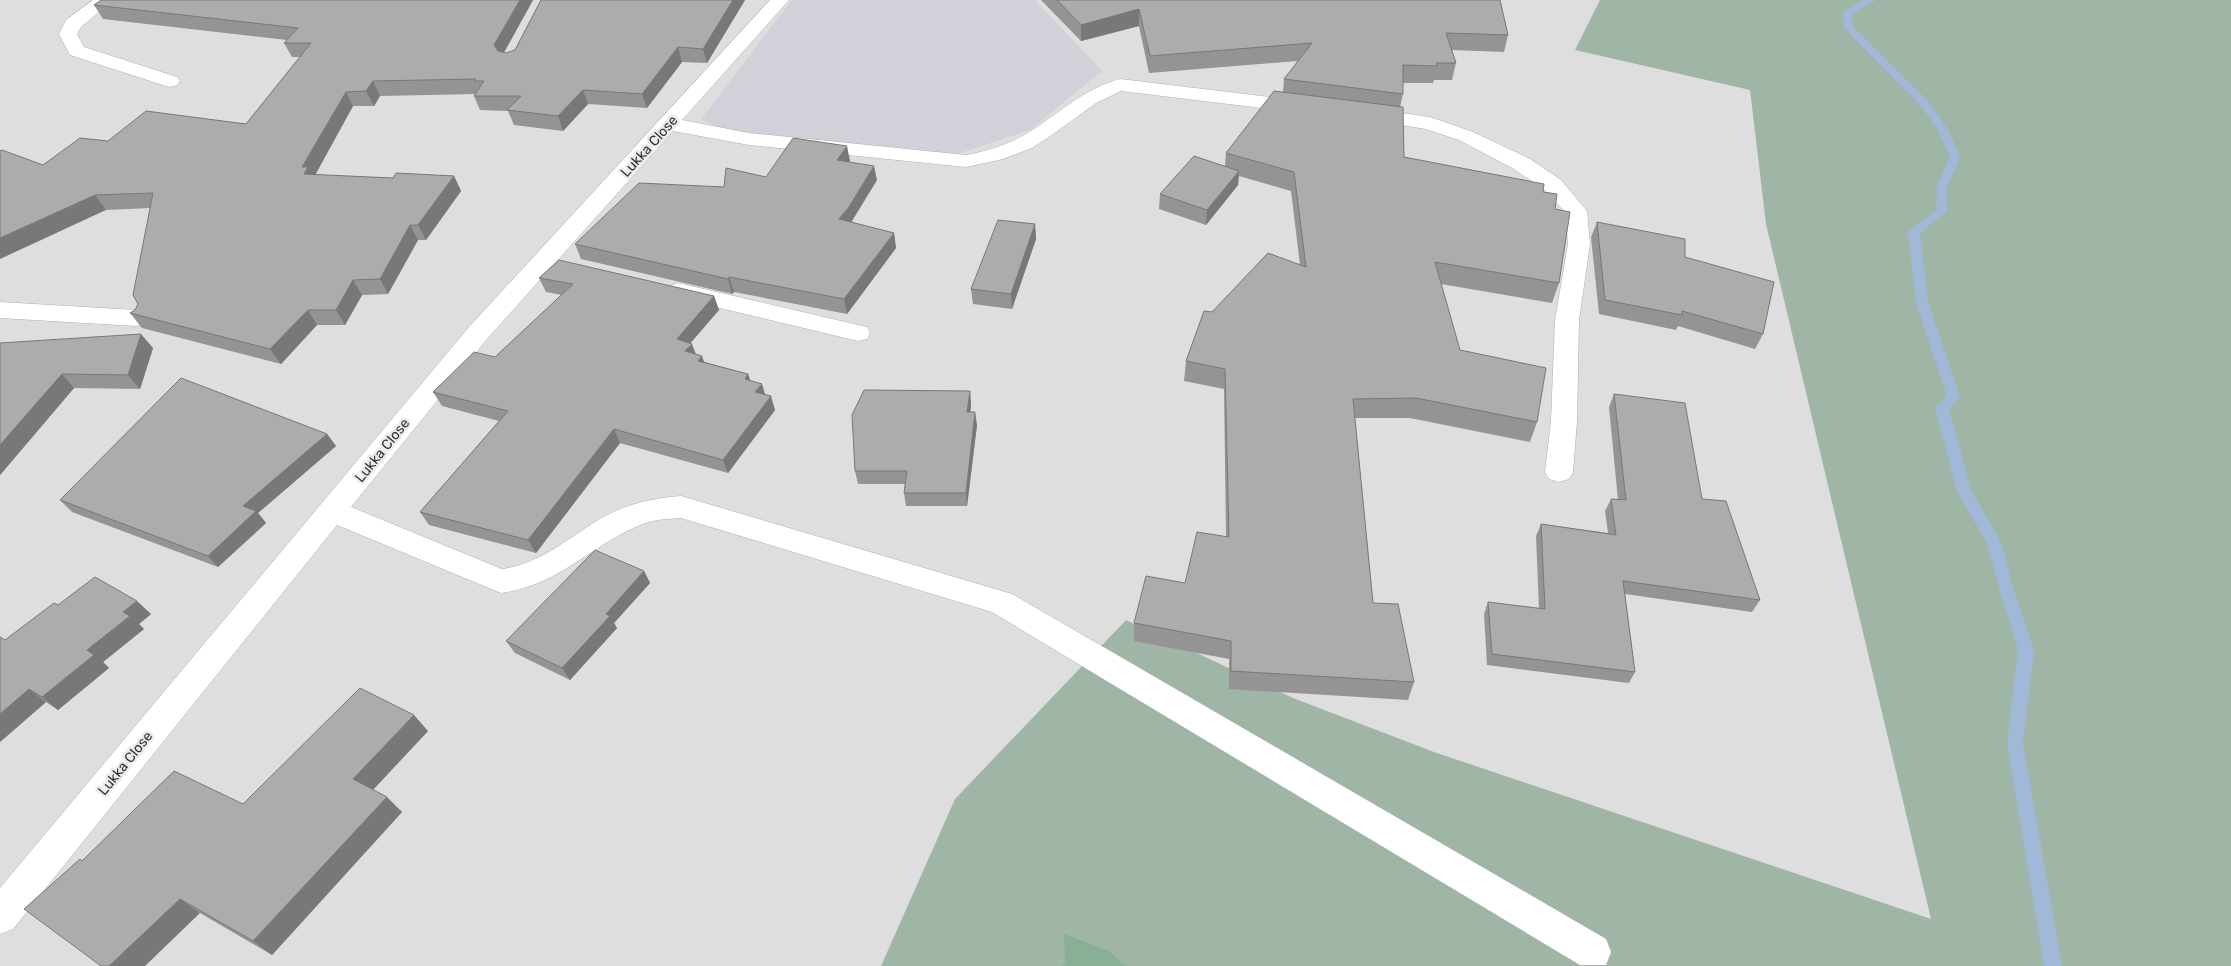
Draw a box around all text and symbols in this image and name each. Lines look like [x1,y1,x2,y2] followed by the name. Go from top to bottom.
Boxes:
[617,112,682,181] street label: Lukka Close
[351,415,413,486] street label: Lukka Close
[94,728,156,799] street label: Lukka Close

